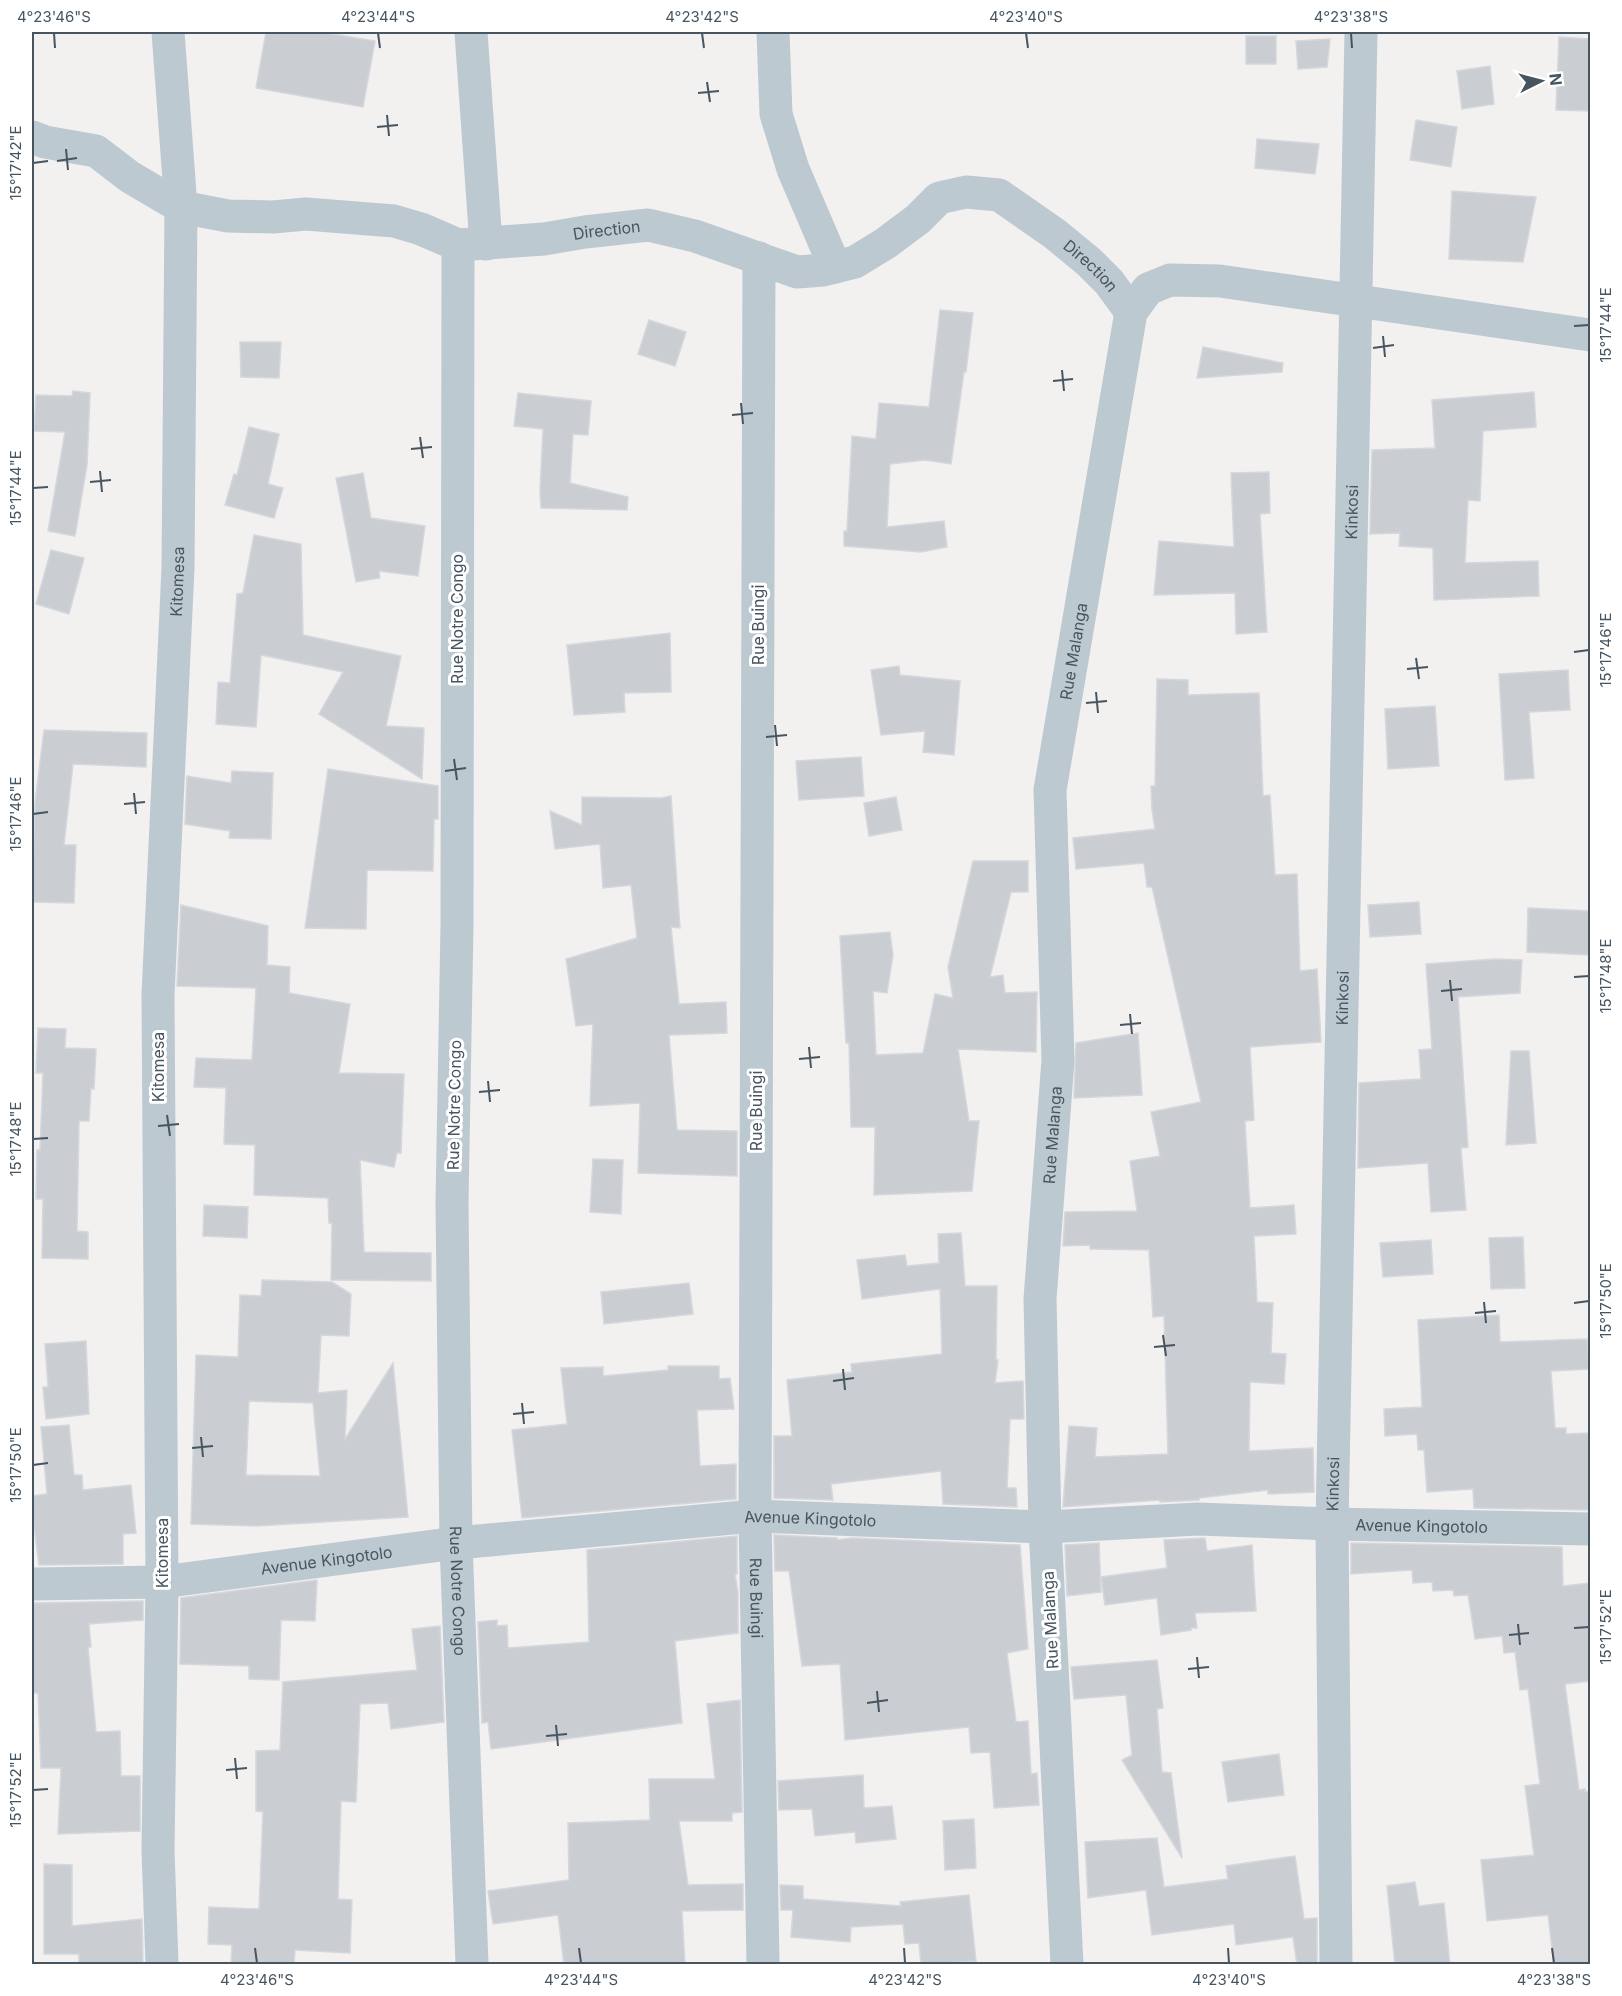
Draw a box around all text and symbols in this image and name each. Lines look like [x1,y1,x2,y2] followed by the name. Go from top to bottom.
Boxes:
[17,7,91,26] text: 4°23'46"S
[341,7,415,26] text: 4°23'44"S
[665,7,739,26] text: 4°23'42"S
[989,7,1063,26] text: 4°23'40"S
[1314,7,1388,26] text: 4°23'38"S
[1511,51,1571,111] north arrow
[1545,72,1567,87] text: N
[6,125,25,201] text: 15°17'42"E
[571,216,641,244] street label: Direction
[1059,235,1123,295] street label: Direction
[1596,287,1615,363] text: 15°17'44"E
[6,450,25,526] text: 15°17'44"E
[1341,485,1362,540] street label: Kinkosi
[166,546,188,617] street label: Kitomesa
[447,554,467,684] street label: Rue Notre Congo
[748,585,768,665] street label: Rue Buingi
[1055,601,1092,701] street label: Rue Malanga
[1596,612,1615,688] text: 15°17'46"E
[6,776,25,852] text: 15°17'46"E
[1596,938,1615,1014] text: 15°17'48"E
[1332,971,1353,1026] street label: Kinkosi
[148,1032,168,1102] street label: Kitomesa
[443,1040,465,1170] street label: Rue Notre Congo
[746,1071,766,1151] street label: Rue Buingi
[1039,1085,1066,1185] street label: Rue Malanga
[6,1101,25,1177] text: 15°17'48"E
[1596,1263,1615,1339] text: 15°17'50"E
[6,1427,25,1503] text: 15°17'50"E
[1322,1457,1343,1512] street label: Kinkosi
[743,1506,877,1531] street label: Avenue Kingotolo
[1355,1514,1488,1537] street label: Avenue Kingotolo
[152,1518,172,1588] street label: Kitomesa
[446,1526,470,1656] street label: Rue Notre Congo
[260,1542,394,1579] street label: Avenue Kingotolo
[746,1558,767,1638] street label: Rue Buingi
[1037,1570,1063,1670] street label: Rue Malanga
[1596,1589,1615,1665] text: 15°17'52"E
[6,1752,25,1828] text: 15°17'52"E
[220,1970,294,1989] text: 4°23'46"S
[544,1970,618,1989] text: 4°23'44"S
[868,1970,942,1989] text: 4°23'42"S
[1192,1970,1266,1989] text: 4°23'40"S
[1517,1970,1591,1989] text: 4°23'38"S

